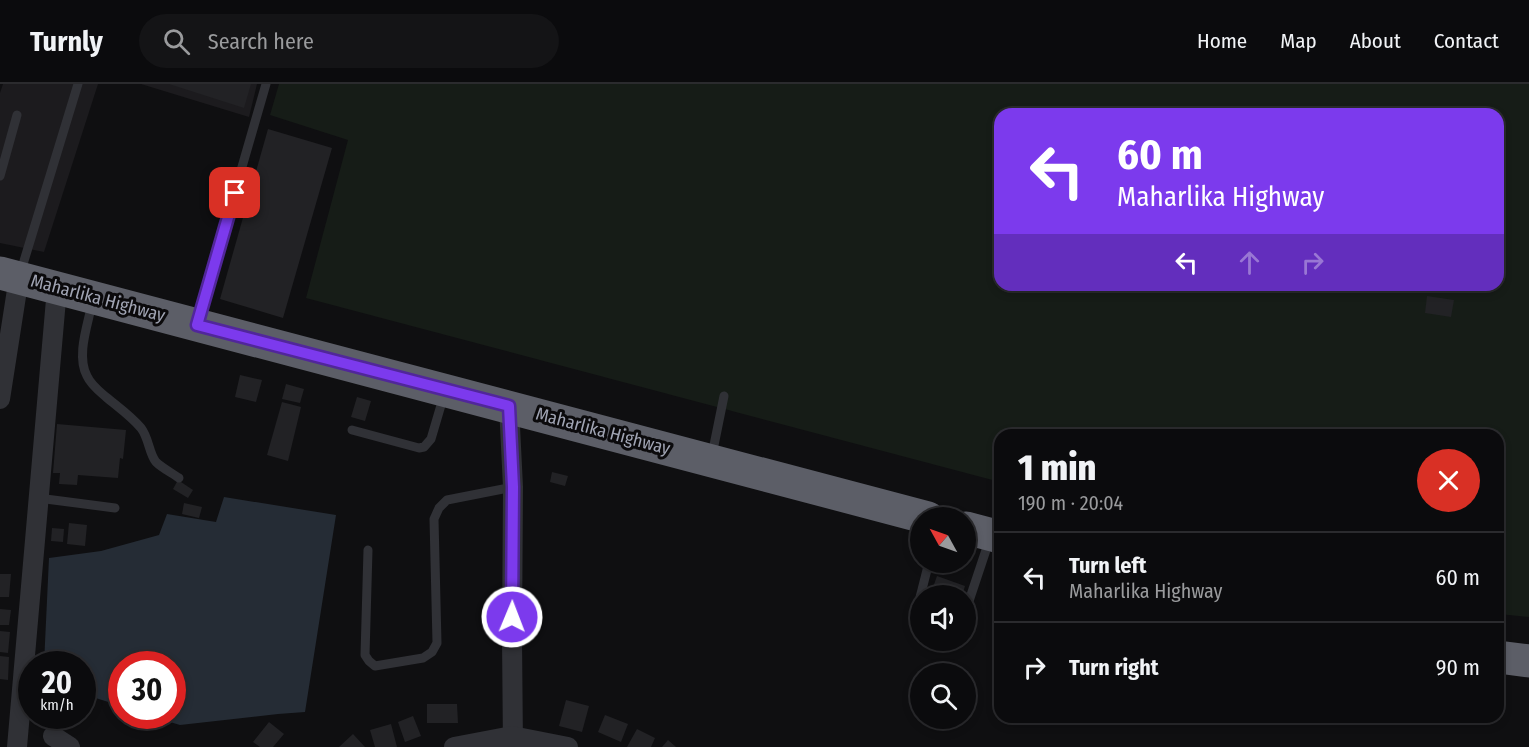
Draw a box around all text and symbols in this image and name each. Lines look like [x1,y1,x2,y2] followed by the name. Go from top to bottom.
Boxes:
[139,14,559,68] search box
[30,25,103,58] text: Turnly
[160,25,193,58] icon: search
[208,28,314,55] text: Search here
[1197,28,1247,54] text: Home
[1280,28,1317,54] text: Map
[1350,28,1401,54] text: About
[1434,28,1499,54] text: Contact
[1117,130,1203,180] text: 60 m
[1018,132,1096,210] icon: left
[209,167,260,218] pin
[218,176,251,209] icon: arrive
[1117,181,1324,213] text: Maharlika Highway
[1170,246,1203,279] icon: left
[1233,246,1266,279] icon: ahead
[1296,246,1329,279] icon: right
[28,269,168,327] street label: Maharlika Highway
[533,402,673,460] street label: Maharlika Highway
[1018,446,1096,490] text: 1 min
[1417,449,1480,512] button: close
[1018,491,1123,515] text: 190 m · 20:04
[910,507,976,573] north arrow
[910,507,976,729] map controls
[1069,552,1147,579] text: Turn left
[1018,561,1051,594] icon: left
[1436,564,1480,591] text: 60 m
[1069,579,1223,603] text: Maharlika Highway
[480,585,544,649] position arrow
[910,585,976,651] button: sound
[108,651,186,729] speed limit sign: 30
[1018,651,1051,684] icon: right
[1069,654,1158,681] text: Turn right
[1436,654,1480,681] text: 90 m
[910,663,976,729] button: search
[42,665,72,701] text: 20
[40,696,74,714] text: km/h

